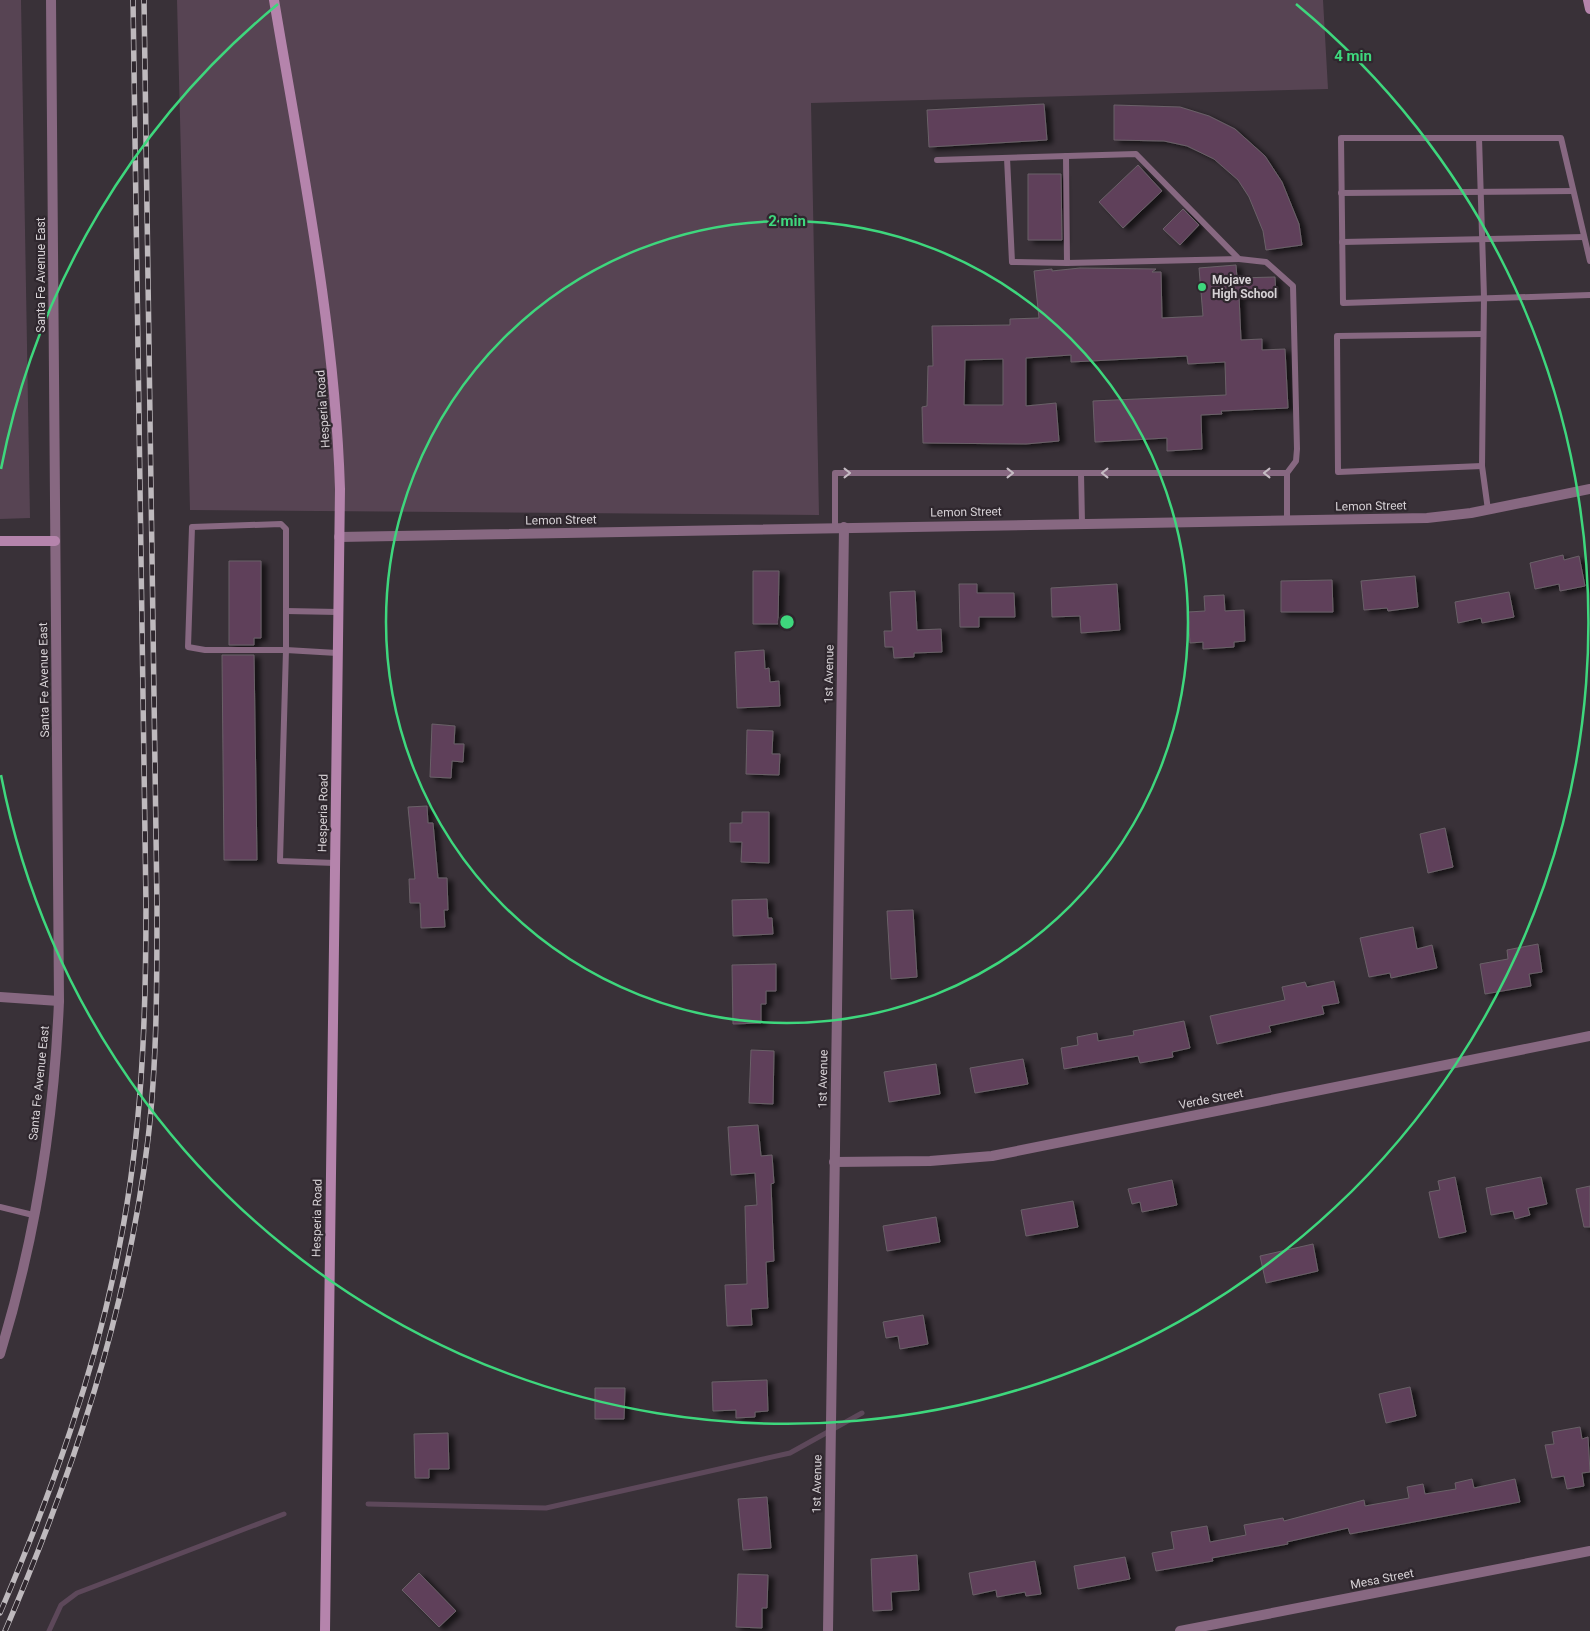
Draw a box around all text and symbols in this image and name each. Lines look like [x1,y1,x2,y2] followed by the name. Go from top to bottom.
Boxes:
[1334,47,1372,65] text: 4 min
[768,212,806,230] text: 2 min
[34,217,48,333] street label: Santa Fe Avenue East
[1212,273,1277,301] place label: Mojave High School
[1196,281,1208,293] marker: Mojave High School
[313,369,333,449] street label: Hesperia Road
[844,468,851,478] one-way arrow
[1006,468,1014,478] one-way arrow
[1101,468,1108,478] one-way arrow
[1263,468,1271,478] one-way arrow
[1335,498,1407,514] street label: Lemon Street
[930,504,1002,520] street label: Lemon Street
[525,512,597,528] street label: Lemon Street
[778,613,796,631] centre of rings
[36,622,52,738] street label: Santa Fe Avenue East
[821,644,837,704] street label: 1st Avenue
[315,774,331,852] street label: Hesperia Road
[26,1025,52,1141] street label: Santa Fe Avenue East
[815,1049,831,1109] street label: 1st Avenue
[1178,1086,1245,1112] street label: Verde Street
[309,1179,325,1257] street label: Hesperia Road
[809,1454,825,1514] street label: 1st Avenue
[1349,1566,1415,1592] street label: Mesa Street

